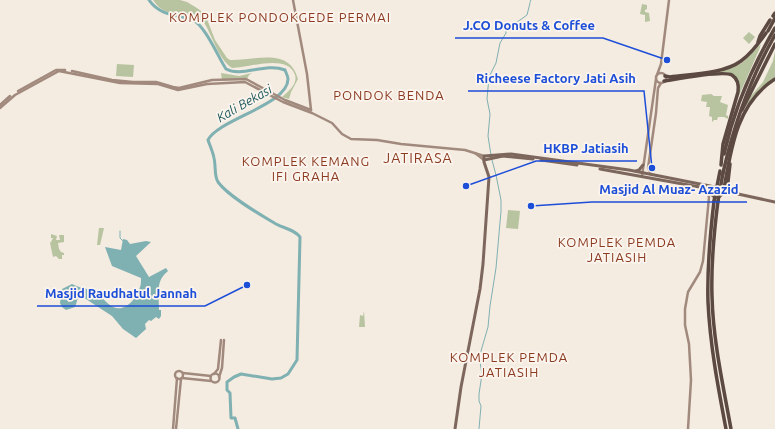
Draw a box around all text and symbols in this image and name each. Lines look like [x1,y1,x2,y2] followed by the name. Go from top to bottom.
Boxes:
[169,10,391,24] district label: KOMPLEK PONDOKGEDE PERMAI
[455,13,603,38] callout: J.CO Donuts & Coffee
[463,18,595,32] text: J.CO Donuts & Coffee
[468,66,644,91] callout: Richeese Factory Jati Asih
[476,71,636,85] text: Richeese Factory Jati Asih
[214,81,275,124] water label: Kali Bekasi
[333,88,445,102] district label: PONDOK BENDA
[536,136,637,161] callout: HKBP Jatiasih
[543,141,629,155] text: HKBP Jatiasih
[383,150,453,166] district label: JATIRASA
[242,154,370,183] district label: KOMPLEK KEMANG IFI GRAHA
[592,177,747,202] callout: Masjid Al Muaz- Azazid
[599,182,739,196] text: Masjid Al Muaz- Azazid
[558,235,676,264] district label: KOMPLEK PEMDA JATIASIH
[37,281,205,306] callout: Masjid Raudhatul Jannah
[45,286,197,300] text: Masjid Raudhatul Jannah
[450,350,568,379] district label: KOMPLEK PEMDA JATIASIH

